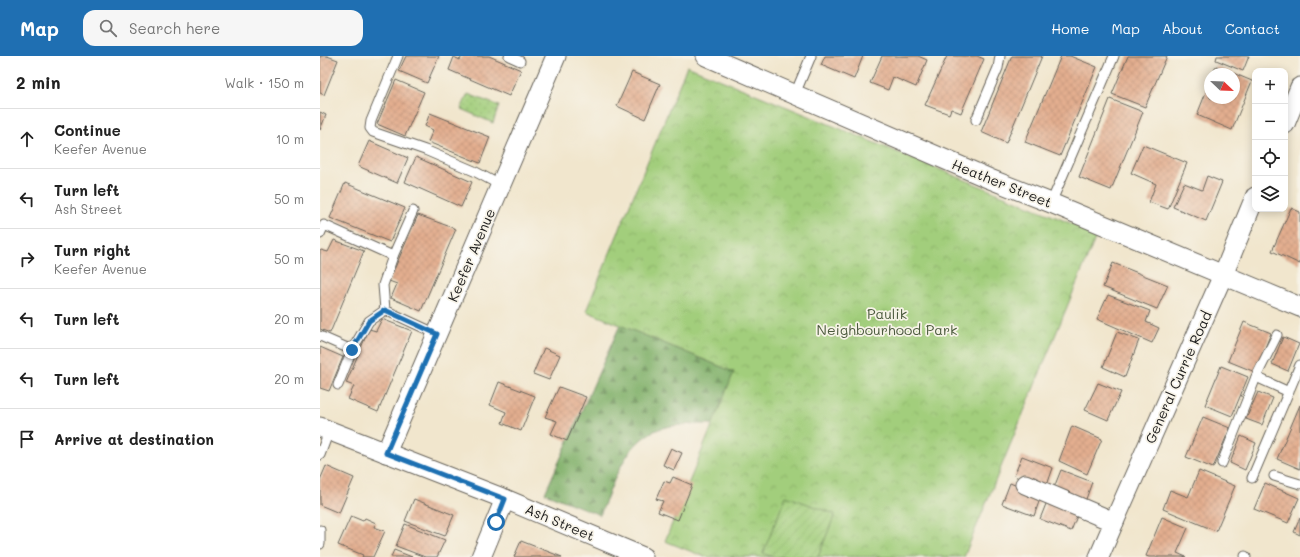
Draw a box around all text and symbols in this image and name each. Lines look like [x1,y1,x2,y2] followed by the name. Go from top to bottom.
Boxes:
[83,10,363,46] search box
[20,16,59,41] text: Map
[97,17,119,39] icon: search
[129,18,220,38] text: Search here
[1051,19,1089,38] text: Home
[1111,19,1140,38] text: Map
[1162,19,1203,38] text: About
[1225,19,1280,38] text: Contact
[1204,68,1240,104] north arrow
[1252,68,1288,212] map controls
[1252,68,1288,104] button: +
[16,71,61,93] text: 2 min
[224,74,304,91] text: Walk · 150 m
[1252,104,1288,140] button: −
[54,120,121,140] text: Continue
[16,128,38,150] icon: ahead
[276,130,304,147] text: 10 m
[54,140,147,157] text: Keefer Avenue
[1252,140,1288,176] button: locate
[949,154,1055,212] street label: Heather Street
[1252,176,1288,212] button: layers
[54,180,119,200] text: Turn left
[16,188,38,210] icon: left
[274,190,304,207] text: 50 m
[54,200,122,217] text: Ash Street
[443,205,499,305] street label: Keefer Avenue
[54,240,131,260] text: Turn right
[16,248,38,270] icon: right
[274,250,304,267] text: 50 m
[54,260,147,277] text: Keefer Avenue
[817,304,957,339] park label: Paulik Neighbourhood Park
[16,308,38,330] icon: left
[1140,308,1216,446] street label: General Currie Road
[54,309,119,329] text: Turn left
[274,310,304,327] text: 20 m
[343,341,361,359] route end
[16,368,38,390] icon: left
[54,369,119,389] text: Turn left
[274,370,304,387] text: 20 m
[16,428,38,450] icon: arrive
[54,429,214,449] text: Arrive at destination
[522,499,598,545] street label: Ash Street
[487,513,505,531] route start

